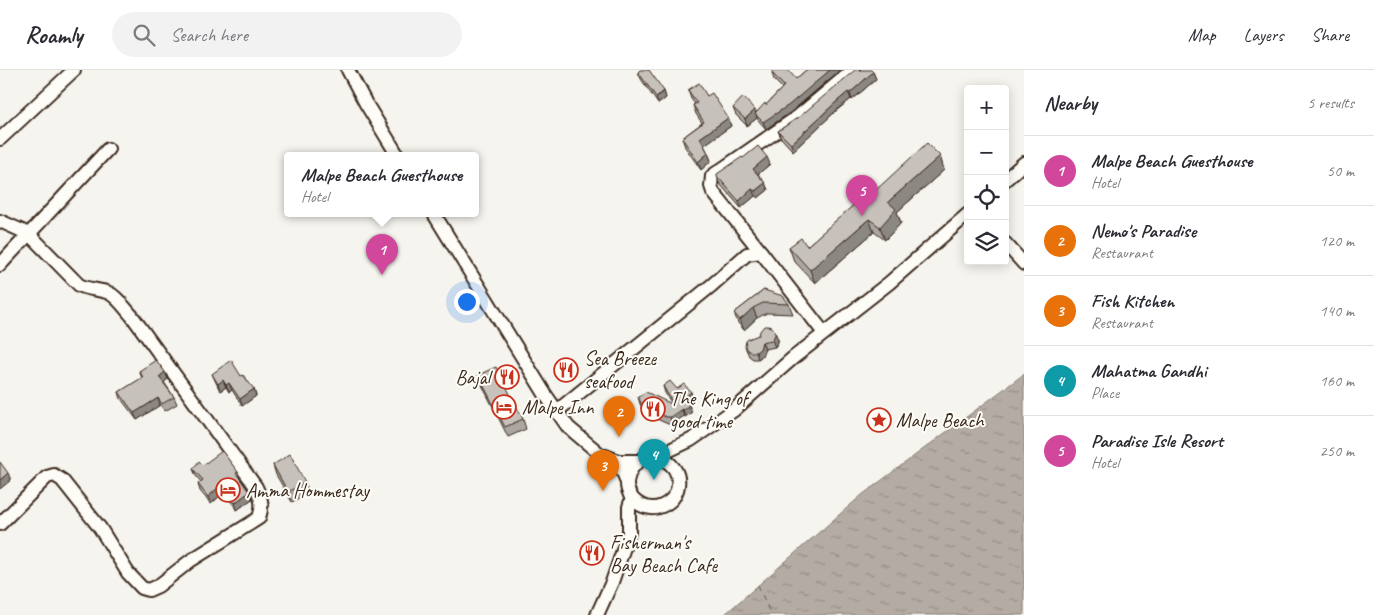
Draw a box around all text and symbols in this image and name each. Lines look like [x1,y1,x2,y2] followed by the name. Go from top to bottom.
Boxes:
[112,12,462,57] search box
[25,20,82,50] text: Roamly
[130,21,158,49] icon: search
[170,23,248,47] text: Search here
[1188,24,1216,46] text: Map
[1244,24,1283,46] text: Layers
[1311,24,1349,46] text: Share
[964,85,1009,265] map controls
[964,85,1009,130] button: +
[1044,90,1097,116] text: Nearby
[1307,93,1354,113] text: 5 results
[964,130,1009,175] button: −
[1091,149,1252,173] text: Malpe Beach Guesthouse
[284,152,479,217] popup
[1056,161,1064,181] text: 1
[1327,161,1354,181] text: 50 m
[301,163,462,187] text: Malpe Beach Guesthouse
[1091,173,1119,193] text: Hotel
[846,175,878,216] pin: 5
[964,175,1009,220] button: locate
[301,187,329,207] text: Hotel
[1091,219,1196,243] text: Nemo's Paradise
[964,220,1009,265] button: layers
[1056,231,1064,251] text: 2
[1320,231,1354,251] text: 120 m
[366,234,398,275] pin: 1
[1091,243,1153,263] text: Restaurant
[454,289,480,315] your location
[1091,289,1174,313] text: Fish Kitchen
[1056,301,1064,321] text: 3
[1320,301,1354,321] text: 140 m
[1091,313,1153,333] text: Restaurant
[584,346,657,394] place label: Sea Breeze seafood
[553,357,579,383] restaurant icon: Sea Breeze seafood
[1091,359,1207,383] text: Mahatma Gandhi
[494,364,520,390] restaurant icon: Bajal
[455,365,494,390] place label: Bajal
[1056,371,1064,391] text: 4
[1320,371,1354,391] text: 160 m
[1091,383,1119,403] text: Place
[670,386,752,434] place label: The King of good time
[491,394,517,420] hotel icon: Malpe Inn
[522,395,594,420] place label: Malpe Inn
[603,396,635,437] pin: 2
[640,396,666,422] restaurant icon: The King of good time
[866,407,892,433] place icon: Malpe Beach
[896,408,985,433] place label: Malpe Beach
[1091,429,1223,453] text: Paradise Isle Resort
[638,439,670,480] pin: 4
[1057,441,1063,461] text: 5
[1320,441,1354,461] text: 250 m
[587,450,619,491] pin: 3
[1091,453,1119,473] text: Hotel
[215,477,241,503] hotel icon: Amma Hommestay
[246,478,371,503] place label: Amma Hommestay
[610,530,718,578] place label: Fisherman's Bay Beach Cafe
[579,540,605,566] restaurant icon: Fisherman's Bay Beach Cafe

